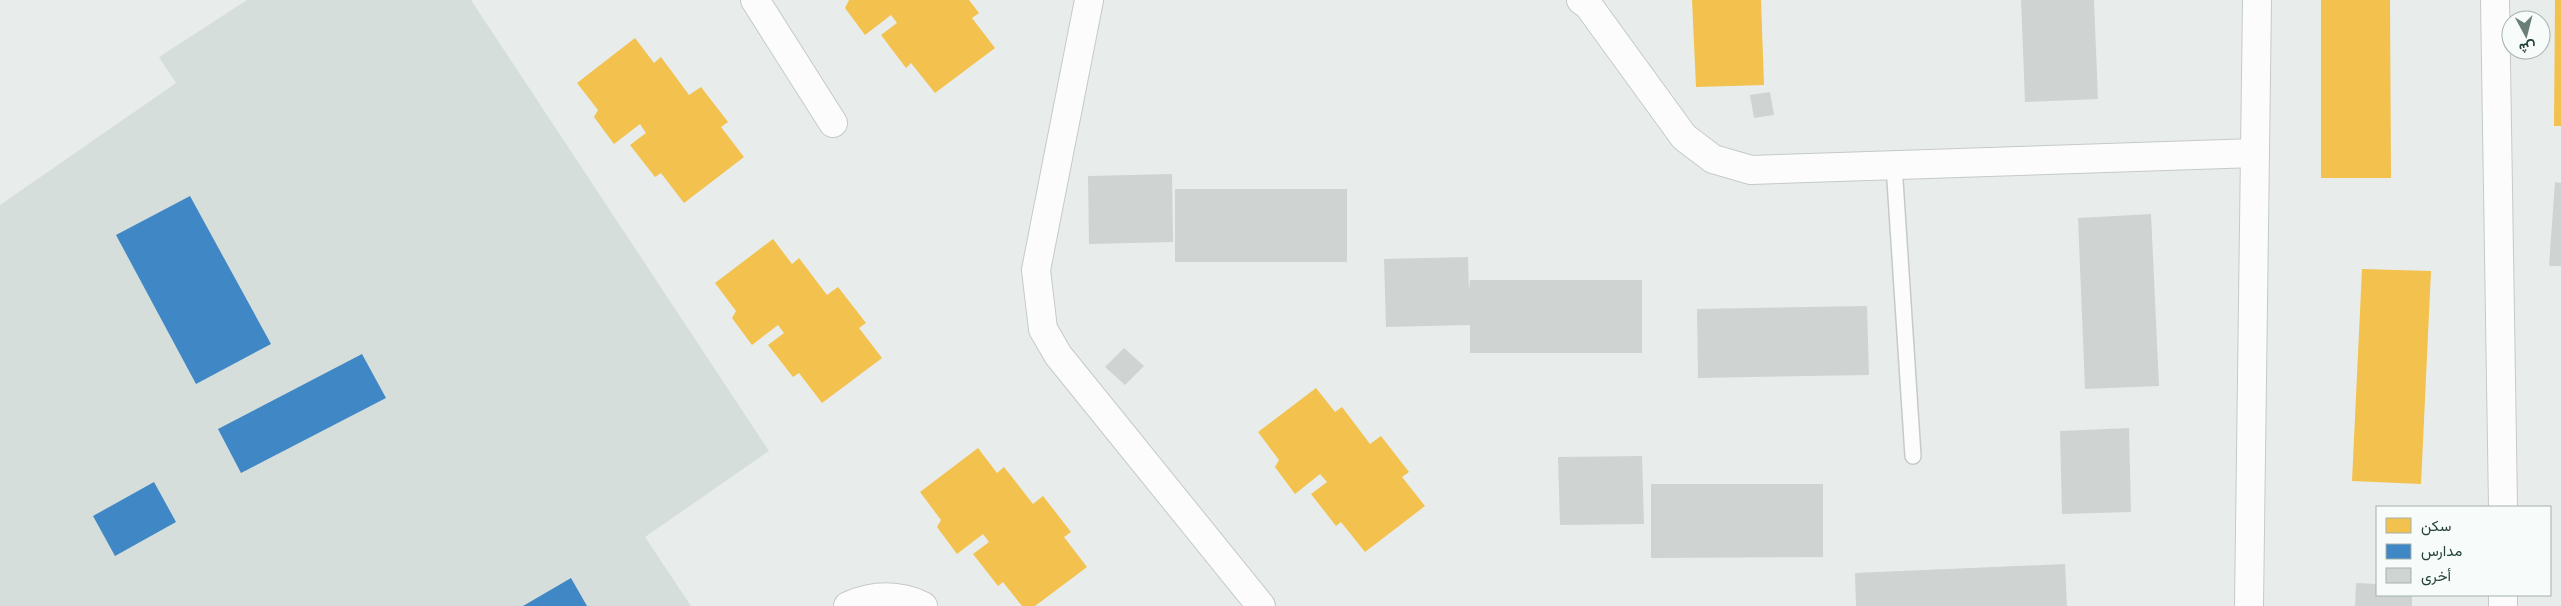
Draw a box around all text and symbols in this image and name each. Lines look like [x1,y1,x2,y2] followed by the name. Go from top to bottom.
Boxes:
[2501,10,2551,60] north arrow
[2518,38,2537,58] text: ش
[2376,506,2551,596] legend
[2421,516,2451,536] text: سكن
[2421,541,2462,561] text: مدارس
[2421,566,2451,586] text: أخرى

